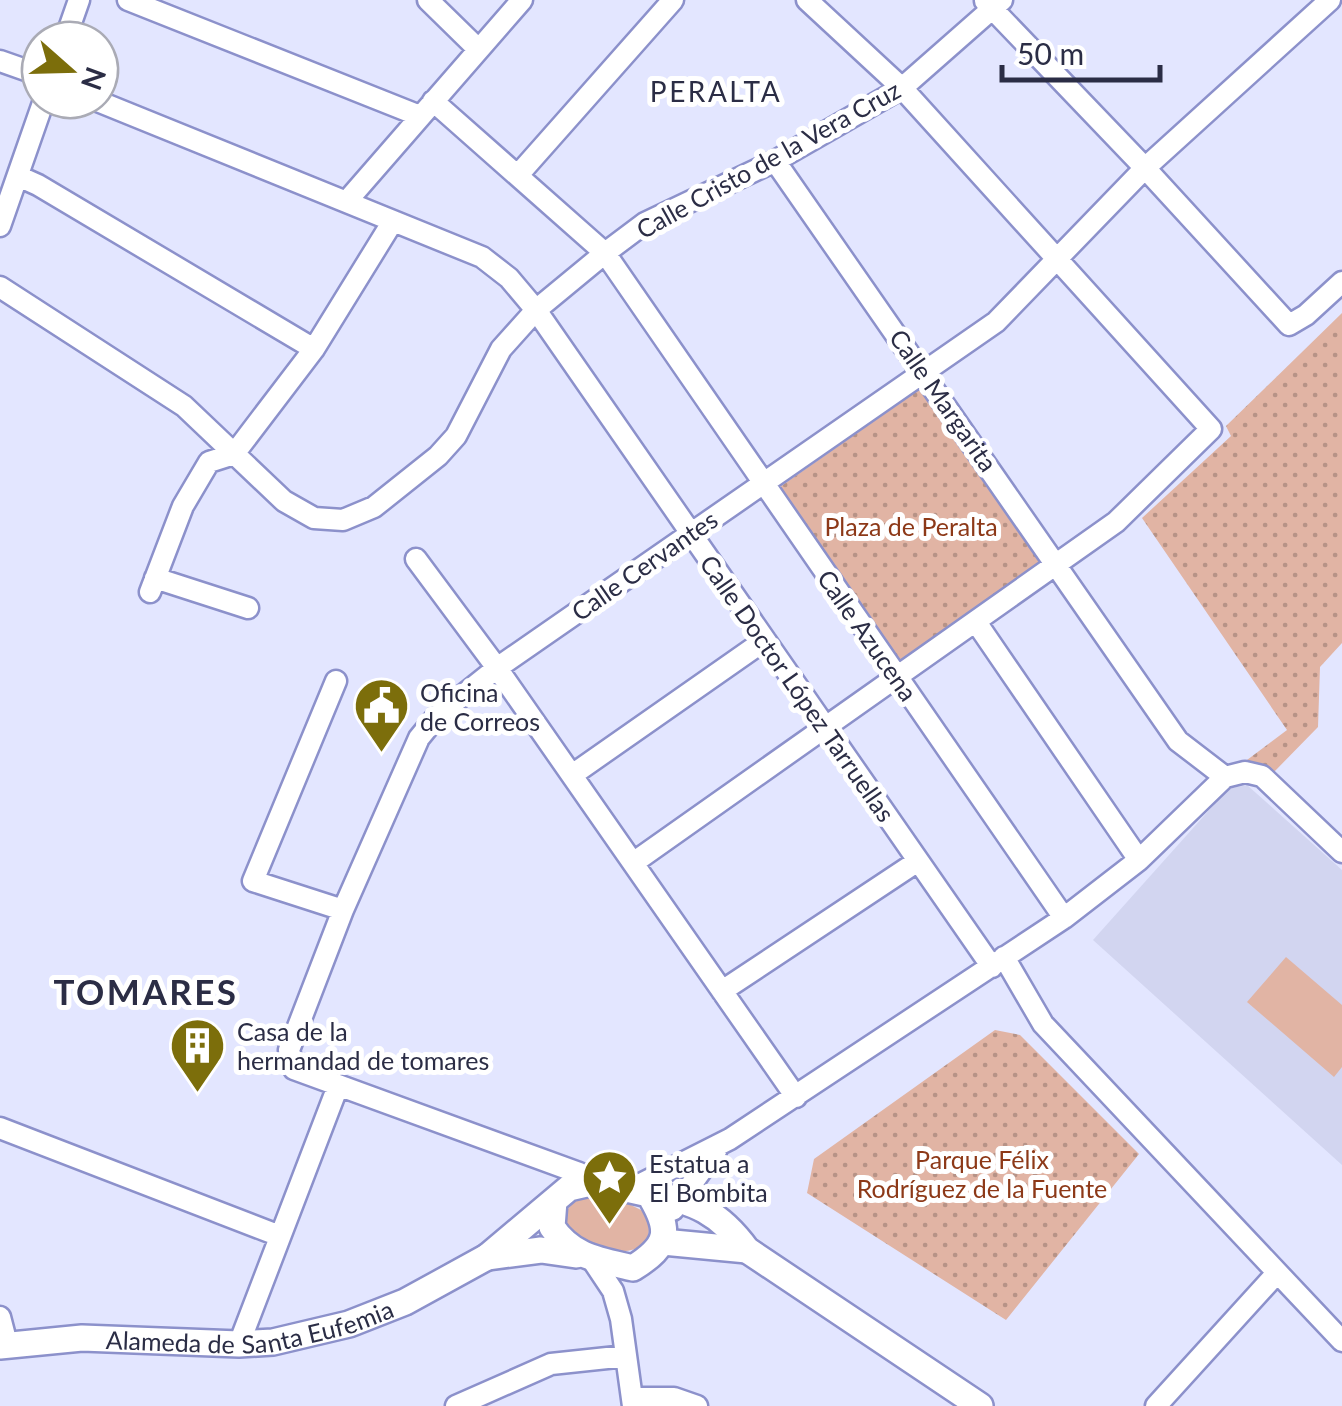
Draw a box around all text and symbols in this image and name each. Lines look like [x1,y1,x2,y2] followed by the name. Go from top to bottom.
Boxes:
[20,20,120,120] north arrow
[1002,20,1160,82] scale bar
[1017,35,1084,71] text: 50 m
[75,63,114,95] text: N
[631,74,905,244] street label: Calle Cristo de la Vera Cruz
[650,74,782,108] district label: PERALTA
[884,323,1004,477] street label: Calle Margarita
[565,504,723,626] street label: Calle Cervantes
[824,511,998,541] park label: Plaza de Peralta
[694,549,902,827] street label: Calle Doctor López Tarruellas
[812,564,924,706] street label: Calle Azucena
[351,676,411,755] public building icon: Oficina de Correos
[420,677,540,736] place label: Oficina de Correos
[53,970,239,1012] district label: TOMARES
[168,1015,228,1094] building icon: Casa de la hermandad de tomares
[237,1016,489,1075] place label: Casa de la hermandad de tomares
[857,1144,1107,1203] park label: Parque Félix Rodríguez de la Fuente
[580,1147,640,1226] place icon: Estatua a El Bombita
[649,1148,768,1207] place label: Estatua a El Bombita
[105,1293,397,1359] street label: Alameda de Santa Eufemia

